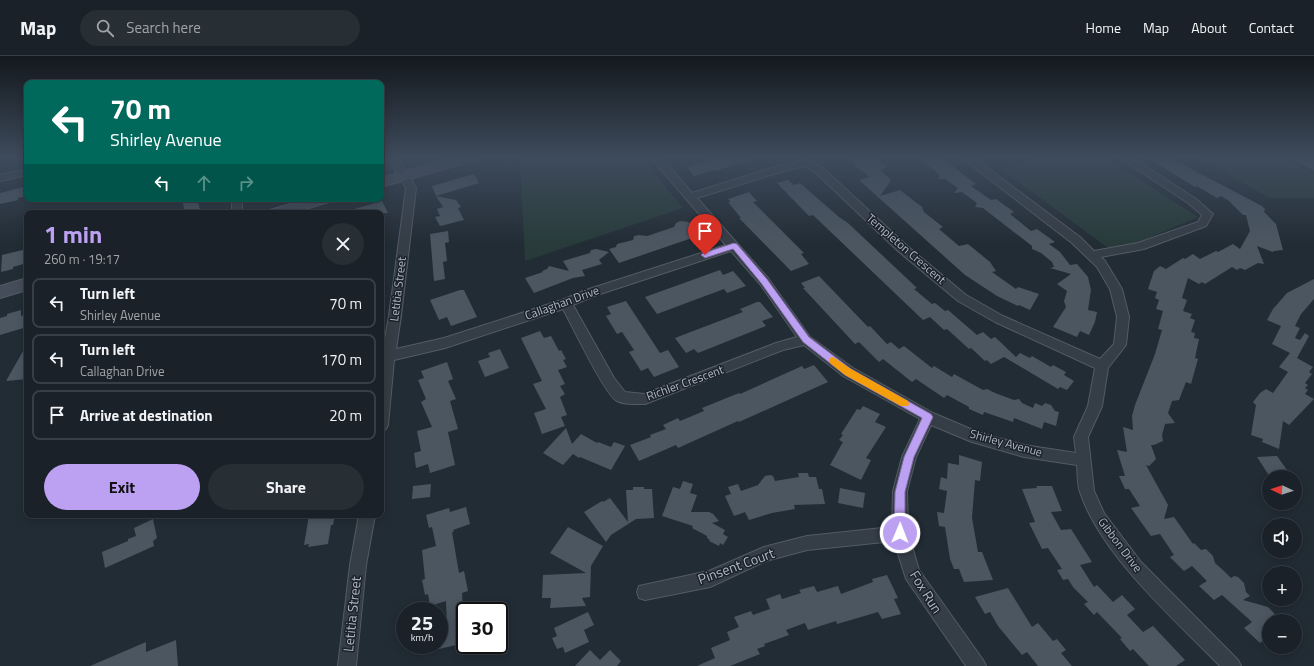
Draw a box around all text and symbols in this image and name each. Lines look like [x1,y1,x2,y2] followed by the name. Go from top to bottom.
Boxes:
[80,10,360,46] search box
[20,13,56,42] text: Map
[126,16,201,39] text: Search here
[94,17,116,39] icon: search
[1086,17,1121,38] text: Home
[1143,17,1169,38] text: Map
[1191,17,1227,38] text: About
[1249,17,1294,38] text: Contact
[110,87,171,130] text: 70 m
[44,96,96,148] icon: left
[110,126,222,153] text: Shirley Avenue
[151,172,173,194] icon: left
[193,172,215,194] icon: ahead
[235,172,257,194] icon: right
[862,209,951,289] street label: Templeton Crescent
[688,214,722,255] pin
[44,216,102,252] text: 1 min
[694,220,716,242] icon: arrive
[322,223,364,265] button: close
[44,249,120,269] text: 260 m · 19:17
[384,255,411,322] street label: Letitia Street
[522,280,602,325] street label: Callaghan Drive
[80,282,135,305] text: Turn left
[46,292,68,314] icon: left
[329,292,362,315] text: 70 m
[80,305,161,325] text: Shirley Avenue
[80,338,135,361] text: Turn left
[46,348,68,370] icon: left
[321,348,362,371] text: 170 m
[643,359,727,405] street label: Richler Crescent
[80,361,165,381] text: Callaghan Drive
[46,404,68,426] icon: arrive
[80,404,213,427] text: Arrive at destination
[329,404,362,427] text: 20 m
[968,424,1045,461] street label: Shirley Avenue
[44,464,200,510] button: Exit
[208,464,364,510] button: Share
[1262,470,1302,510] north arrow
[1262,470,1302,654] map controls
[879,512,921,554] position arrow
[1093,513,1147,576] street label: Gibbon Drive
[1262,518,1302,558] button: sound
[695,542,777,589] street label: Pinsent Court
[905,566,948,617] street label: Fox Run
[1262,566,1302,606] button: +
[337,575,366,653] street label: Letitia Street
[456,602,508,654] speed limit sign: 30
[411,607,433,638] text: 25
[1262,614,1302,654] button: −
[411,630,433,645] text: km/h

